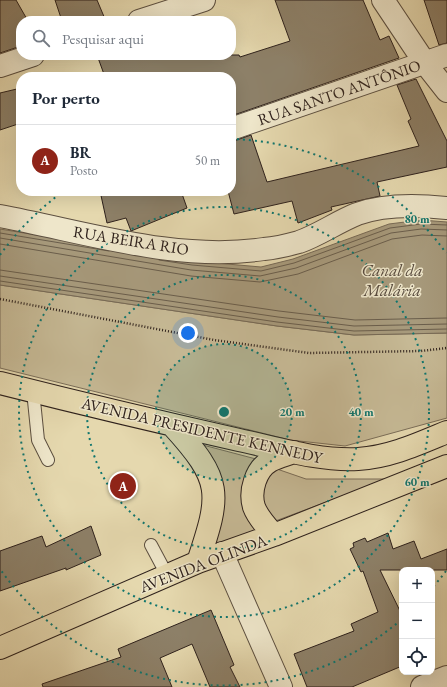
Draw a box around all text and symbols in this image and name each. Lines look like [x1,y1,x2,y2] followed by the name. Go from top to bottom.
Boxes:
[16,16,236,60] search box
[30,27,52,49] icon: search
[62,29,144,48] text: Pesquisar aqui
[255,55,423,130] street label: RUA SANTO ANTÔNIO
[32,87,100,109] text: Por perto
[70,143,91,162] text: BR
[40,152,50,169] text: A
[195,152,220,169] text: 50 m
[70,162,98,179] text: Posto
[404,211,430,227] text: 80 m
[72,221,190,260] street label: RUA BEIRA RIO
[361,259,423,301] water label: Canal da Malária
[178,323,198,343] your location
[78,392,325,469] street label: AVENIDA PRESIDENTE KENNEDY
[279,404,305,420] text: 20 m
[348,404,374,420] text: 40 m
[217,405,231,419] centre of rings
[110,471,136,501] pin: A
[404,474,430,490] text: 60 m
[136,529,271,598] street label: AVENIDA OLINDA
[399,567,435,675] map controls
[399,567,435,603] button: +
[399,603,435,639] button: −
[399,639,435,675] button: locate

